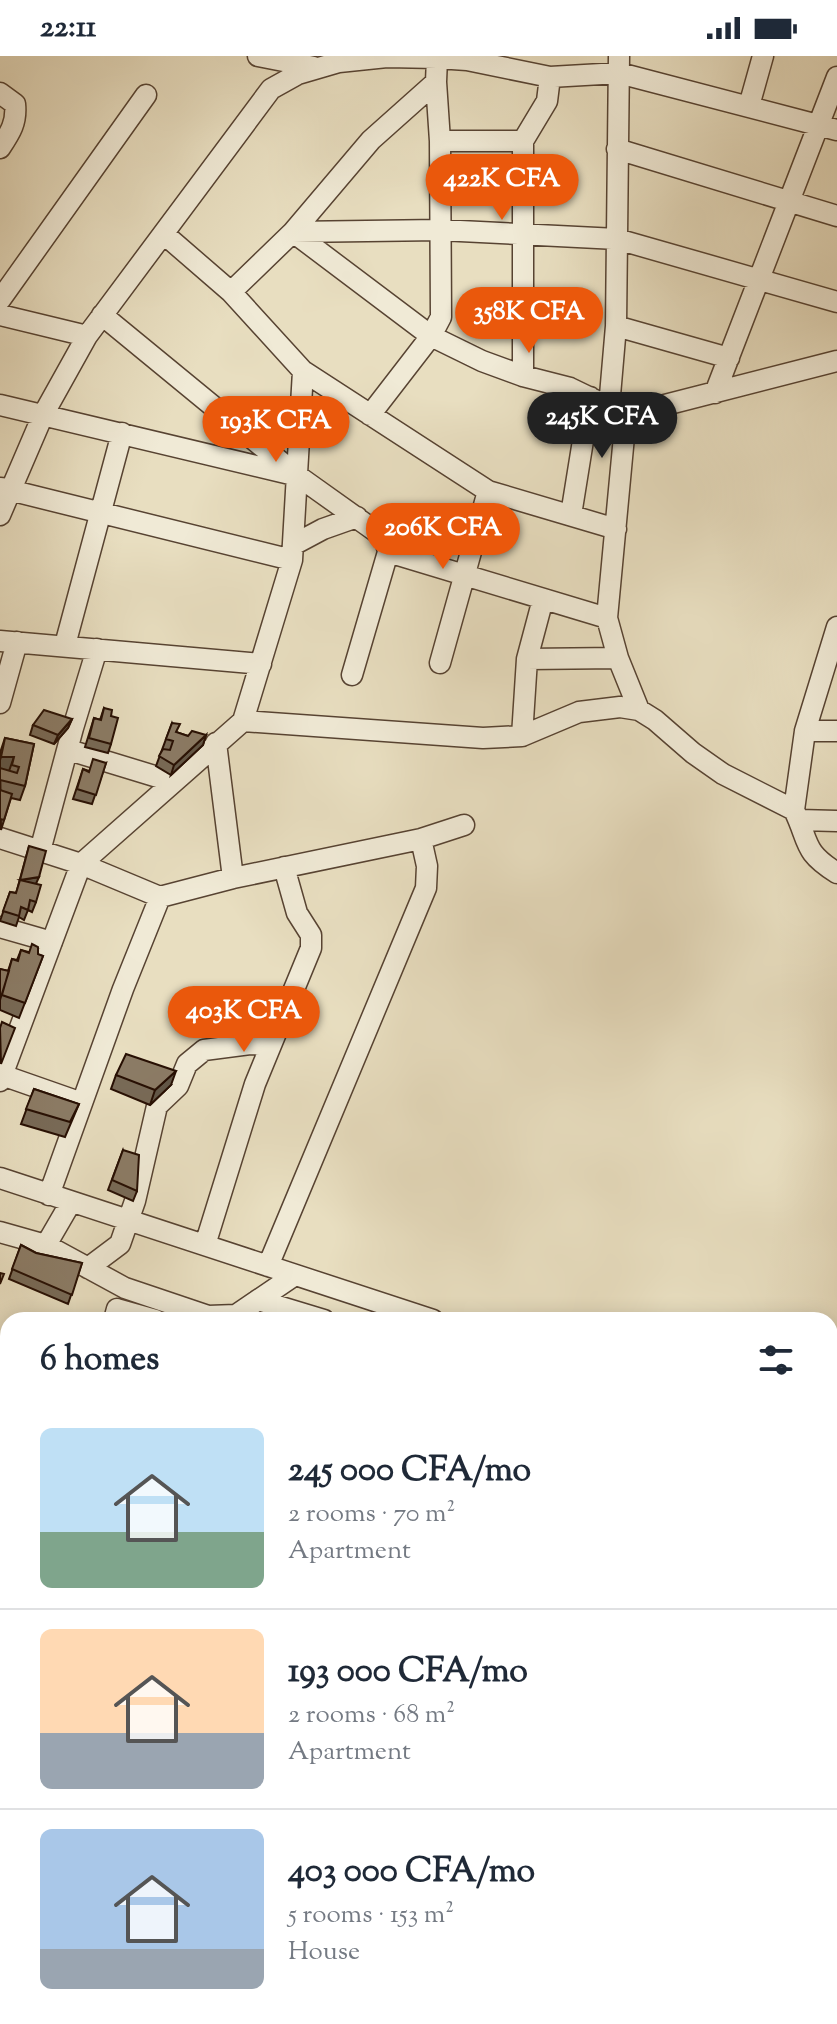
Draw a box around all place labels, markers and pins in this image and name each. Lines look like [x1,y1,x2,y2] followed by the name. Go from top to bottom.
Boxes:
[419,154,585,222] pin: 422K CFA
[446,287,612,355] pin: 358K CFA
[519,392,685,460] pin: 245K CFA
[193,396,359,464] pin: 193K CFA
[360,503,526,571] pin: 206K CFA
[161,986,327,1054] pin: 403K CFA

